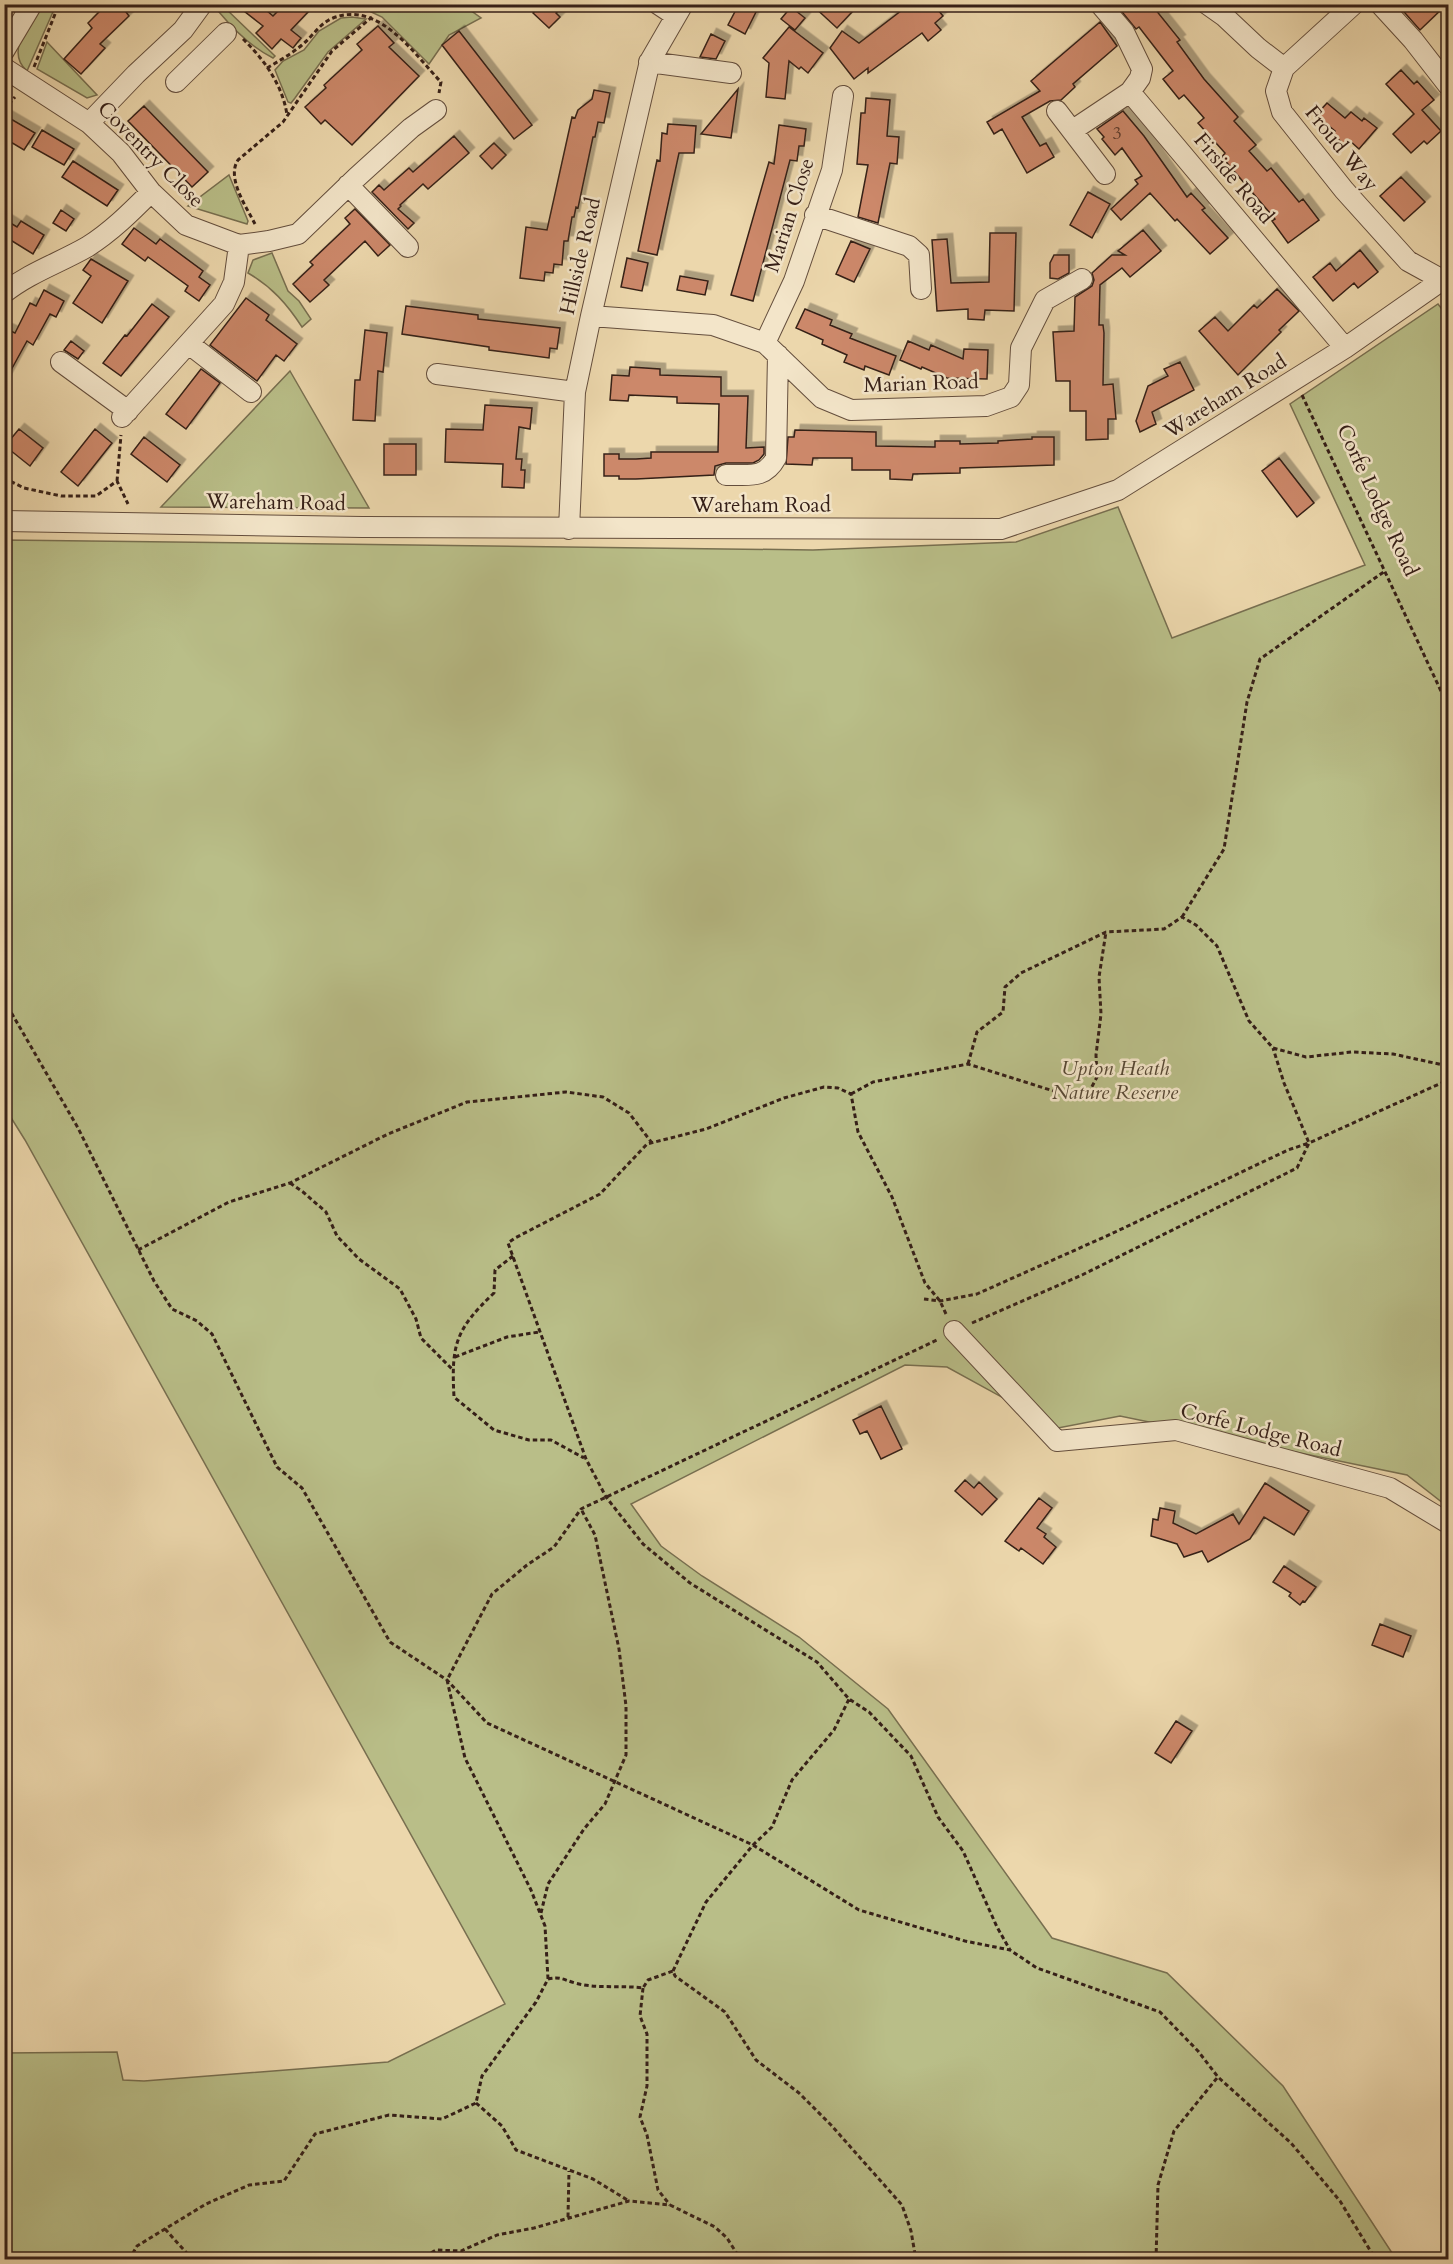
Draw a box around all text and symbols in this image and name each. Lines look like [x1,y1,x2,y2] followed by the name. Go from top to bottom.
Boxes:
[91,95,210,214] street label: Coventry Close
[1298,99,1385,197] street label: Froud Way
[1112,121,1122,146] house number: 3
[1187,126,1280,230] street label: Firside Road
[757,154,822,276] street label: Marian Close
[553,195,608,318] street label: Hillside Road
[1158,347,1292,446] street label: Wareham Road
[863,367,979,400] street label: Marian Road
[1330,419,1426,581] street label: Corfe Lodge Road
[205,487,346,518] street label: Wareham Road
[690,491,831,520] street label: Wareham Road
[1052,1054,1179,1107] park label: Upton Heath Nature Reserve
[1177,1396,1344,1465] street label: Corfe Lodge Road

